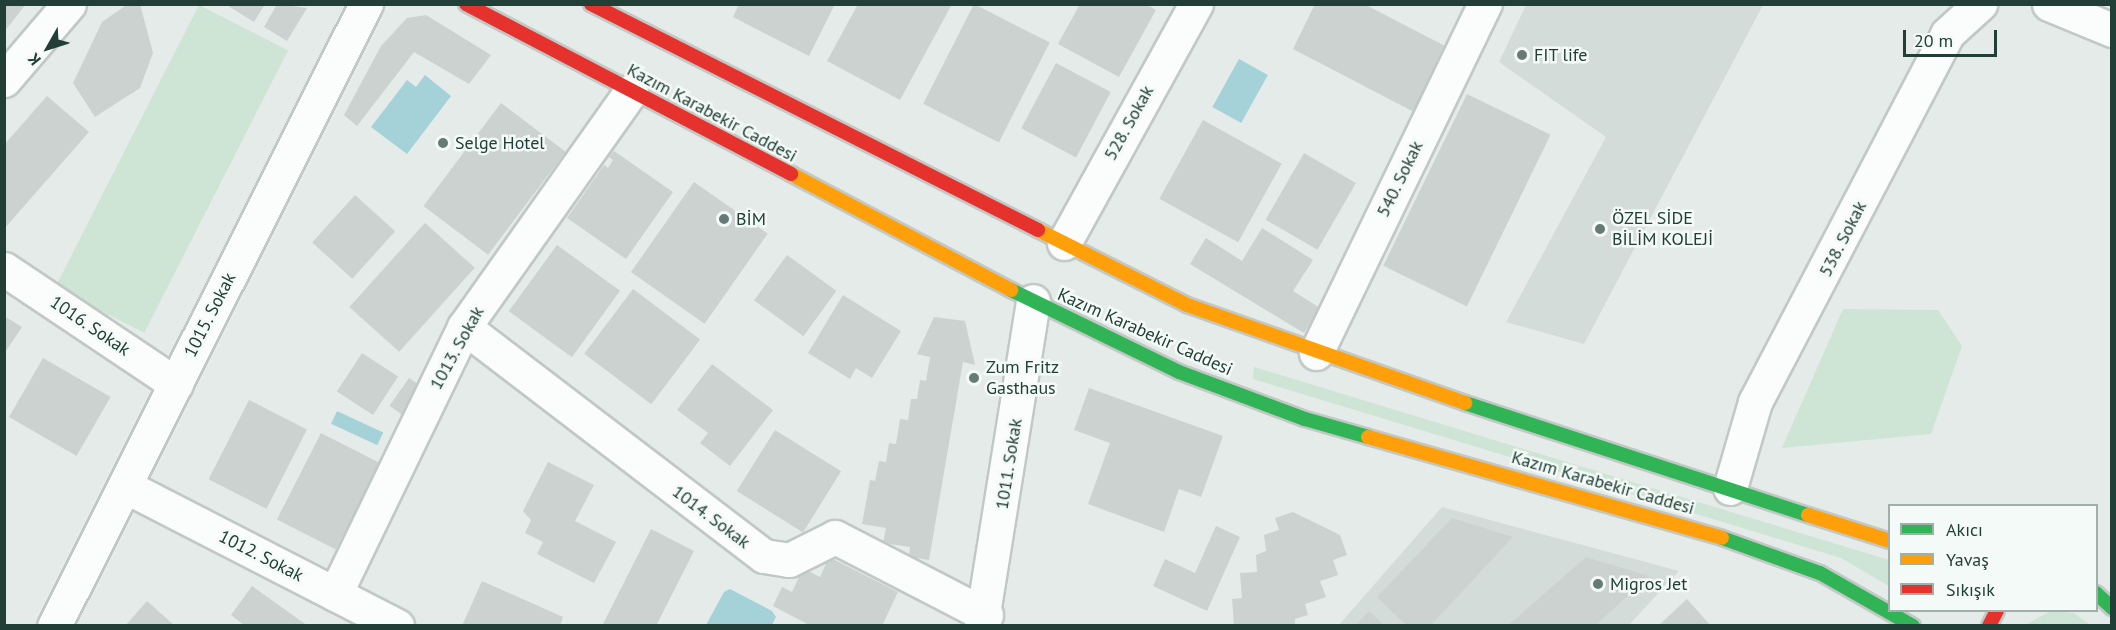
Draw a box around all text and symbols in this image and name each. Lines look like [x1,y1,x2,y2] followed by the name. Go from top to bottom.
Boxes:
[18,18,78,78] north arrow
[1906,18,2000,56] scale bar
[1914,29,1953,52] text: 20 m
[1534,44,1588,66] place label: FIT life
[1515,48,1529,62] marker: FIT life
[23,49,45,69] text: K
[623,59,801,167] street label: Kazım Karabekir Caddesi
[1099,81,1159,165] street label: 528. Sokak
[455,132,545,154] place label: Selge Hotel
[436,136,450,150] marker: Selge Hotel
[1372,137,1428,221] street label: 540. Sokak
[1814,197,1872,281] street label: 538. Sokak
[736,208,766,230] place label: BİM
[1612,208,1713,250] place label: ÖZEL SİDE BİLİM KOLEJİ
[717,212,731,226] marker: BİM
[1593,222,1607,236] marker: ÖZEL SİDE BİLİM KOLEJİ
[179,269,241,361] street label: 1015. Sokak
[1054,284,1236,380] street label: Kazım Karabekir Caddesi
[45,291,135,361] street label: 1016. Sokak
[425,302,489,394] street label: 1013. Sokak
[986,357,1059,400] place label: Zum Fritz Gasthaus
[967,371,981,385] marker: Zum Fritz Gasthaus
[991,416,1027,512] street label: 1011. Sokak
[1509,447,1697,519] street label: Kazım Karabekir Caddesi
[667,480,755,554] street label: 1014. Sokak
[1888,504,2098,612] legend
[1946,518,1983,541] text: Akıcı
[215,525,307,587] street label: 1012. Sokak
[1946,548,1989,571] text: Yavaş
[1610,573,1687,595] place label: Migros Jet
[1591,577,1605,591] marker: Migros Jet
[1946,578,1995,601] text: Sıkışık

